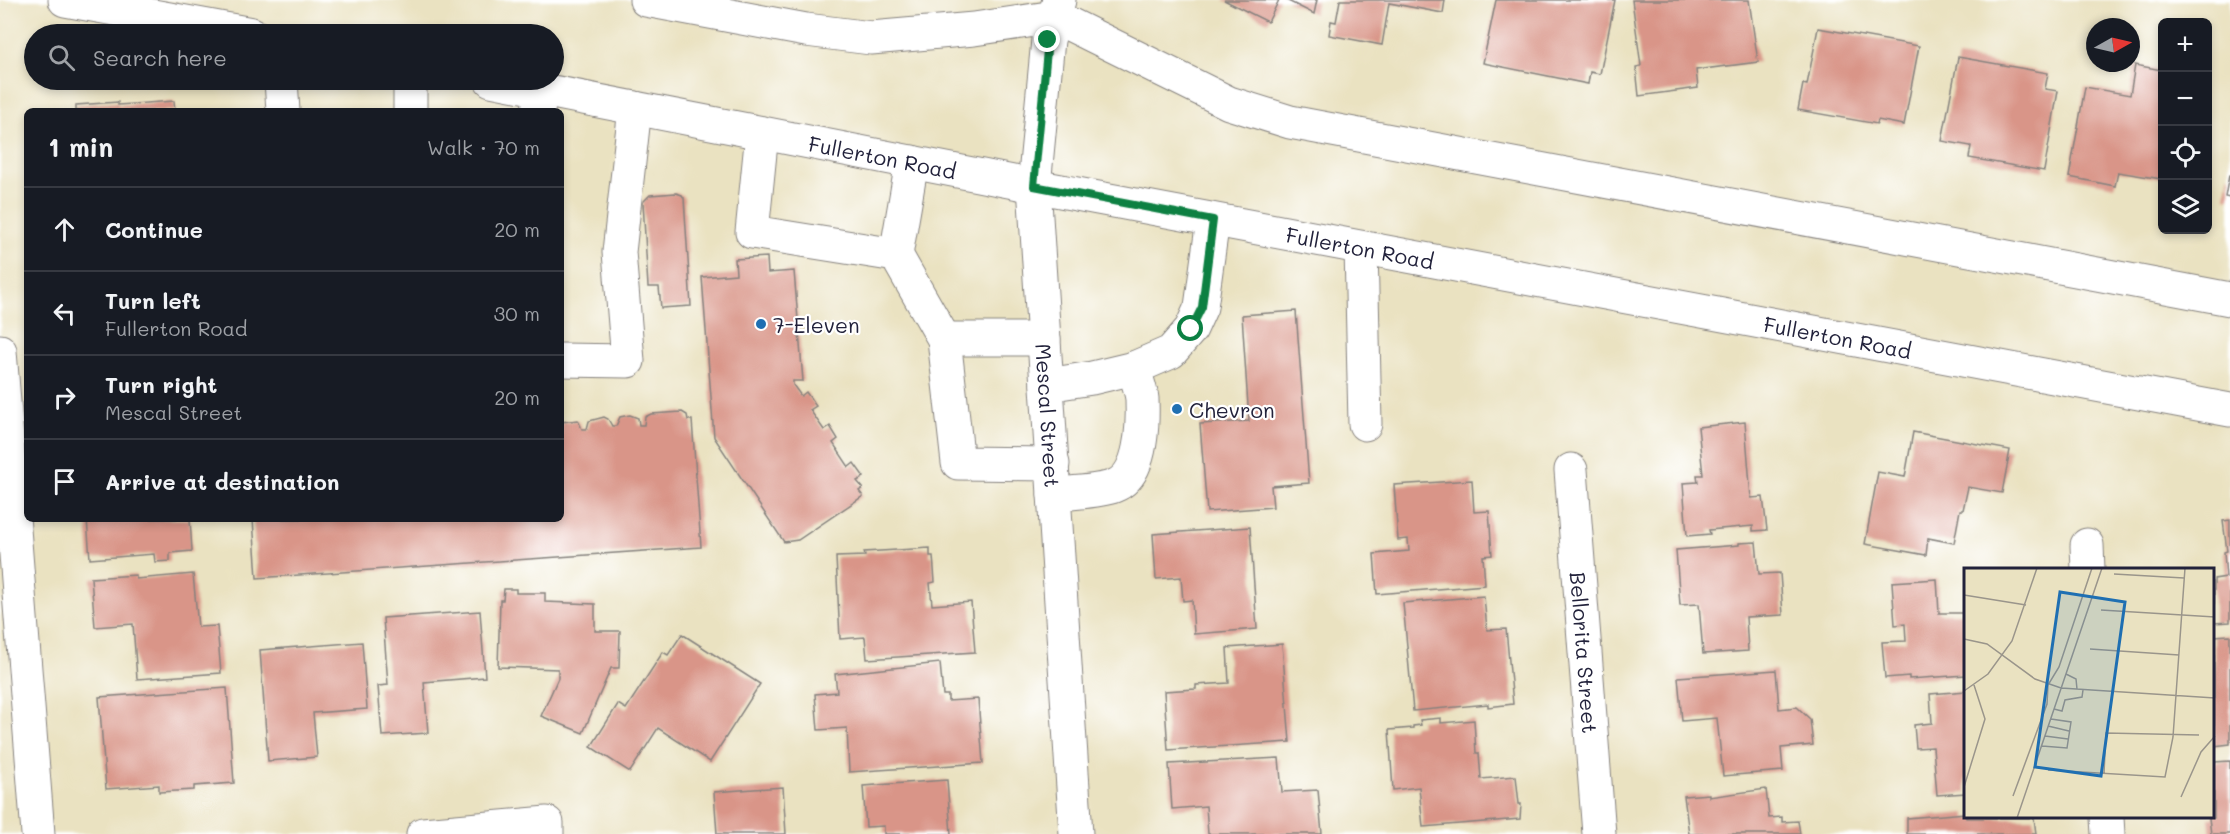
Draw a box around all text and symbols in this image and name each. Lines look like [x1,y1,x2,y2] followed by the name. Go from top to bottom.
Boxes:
[2086,18,2140,72] north arrow
[2158,18,2212,234] map controls
[2158,18,2212,72] button: +
[24,24,564,90] search box
[1034,26,1060,52] route end
[45,41,78,74] icon: search
[93,43,227,72] text: Search here
[2158,72,2212,126] button: −
[2158,126,2212,180] button: locate
[807,129,959,184] street label: Fullerton Road
[48,130,113,164] text: 1 min
[427,134,540,160] text: Walk · 70 m
[2158,180,2212,234] button: layers
[48,213,81,246] icon: ahead
[105,215,203,244] text: Continue
[494,216,540,242] text: 20 m
[1284,220,1436,274] street label: Fullerton Road
[105,286,201,315] text: Turn left
[48,297,81,330] icon: left
[494,300,540,326] text: 30 m
[1762,309,1914,364] street label: Fullerton Road
[773,311,860,338] place label: 7-Eleven
[105,315,248,341] text: Fullerton Road
[1177,315,1203,341] route start
[754,317,768,331] marker: 7-Eleven
[1031,342,1067,488] street label: Mescal Street
[105,370,217,399] text: Turn right
[48,381,81,414] icon: right
[494,384,540,410] text: 20 m
[1189,396,1275,423] place label: Chevron
[105,399,242,425] text: Mescal Street
[1170,402,1184,416] marker: Chevron
[48,465,81,498] icon: arrive
[105,467,340,496] text: Arrive at destination
[1964,568,2215,819] inset map
[1565,571,1605,734] street label: Bellorita Street

